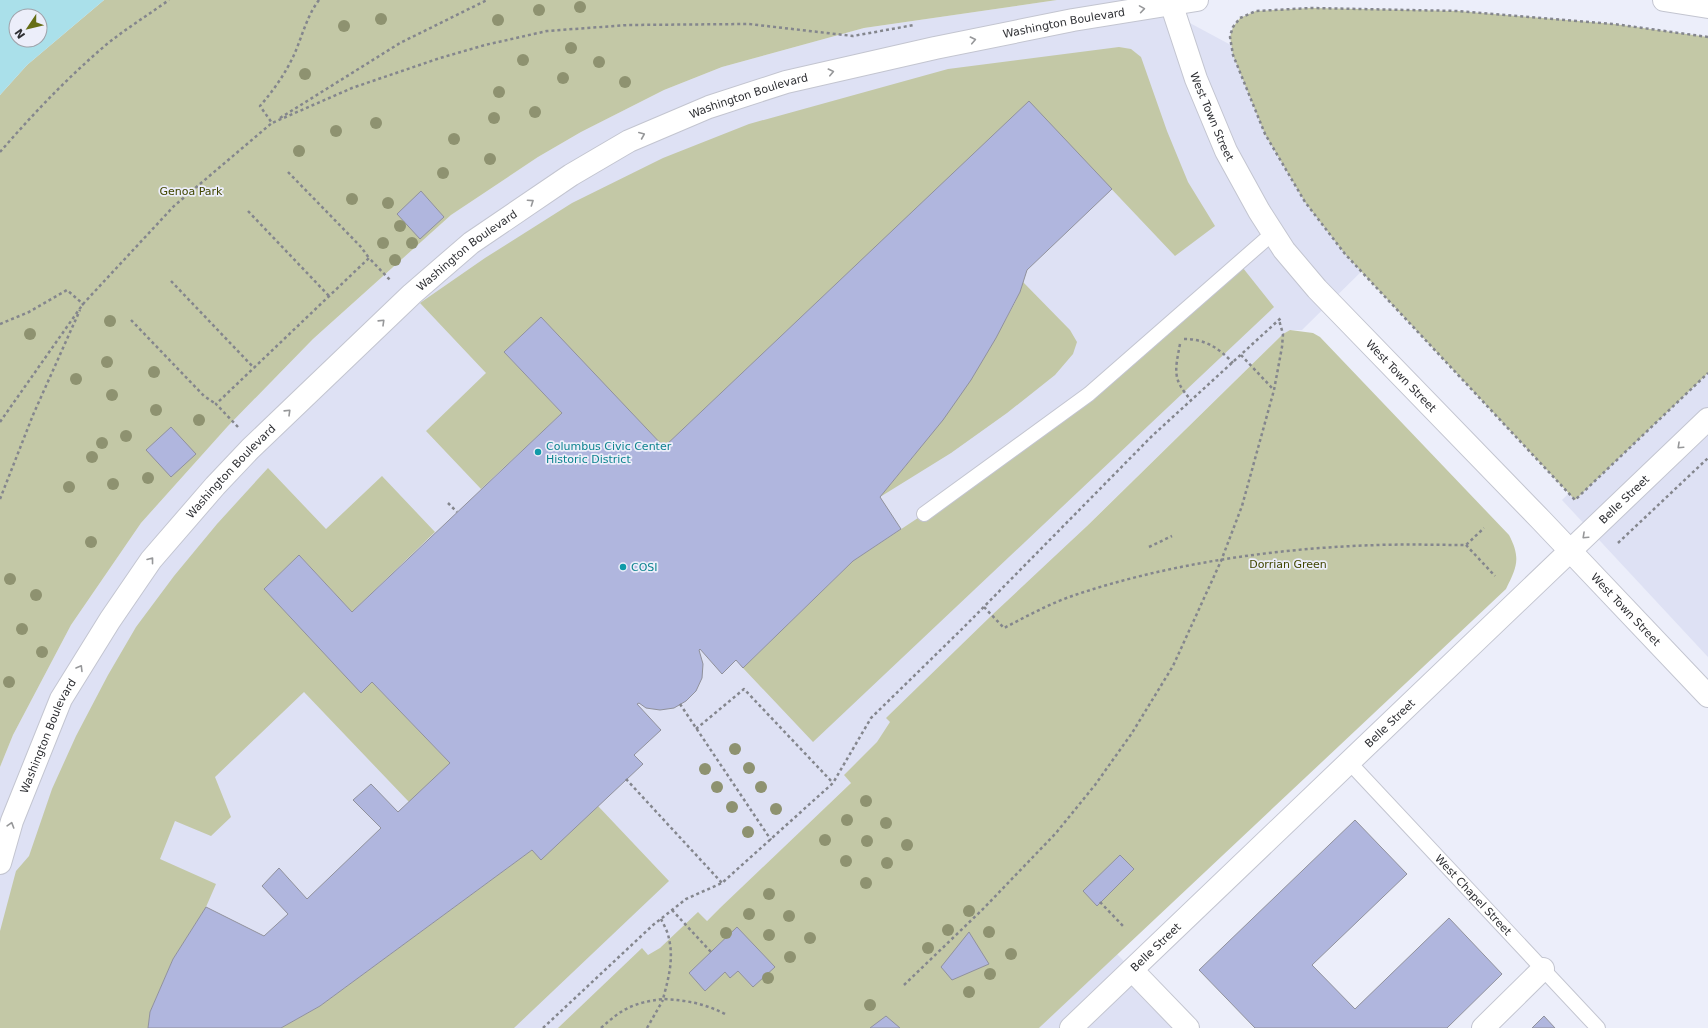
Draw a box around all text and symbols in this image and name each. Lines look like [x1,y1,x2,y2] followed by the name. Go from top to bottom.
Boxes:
[1002,5,1126,41] street label: Washington Boulevard
[1139,5,1145,14] one-way arrow
[8,8,48,48] north arrow
[12,26,28,41] text: N
[970,37,976,45] one-way arrow
[828,68,835,76] one-way arrow
[687,71,809,121] street label: Washington Boulevard
[1188,71,1237,164] street label: West Town Street
[638,132,646,140] one-way arrow
[159,185,223,198] park label: Genoa Park
[527,199,534,207] one-way arrow
[414,207,519,294] street label: Washington Boulevard
[377,320,385,327] one-way arrow
[1363,337,1439,415] street label: West Town Street
[283,410,291,417] one-way arrow
[184,422,278,521] street label: Washington Boulevard
[546,440,672,466] place label: Columbus Civic Center Historic District
[1677,441,1685,449] one-way arrow
[533,447,543,457] marker: Columbus Civic Center Historic District
[1596,472,1652,526] street label: Belle Street
[1582,531,1590,538] one-way arrow
[147,557,154,564] one-way arrow
[1249,558,1327,571] park label: Dorrian Green
[631,561,658,574] place label: COSI
[618,562,628,572] marker: COSI
[1588,570,1664,649] street label: West Town Street
[75,665,83,672] one-way arrow
[17,676,79,795] street label: Washington Boulevard
[1362,696,1418,750] street label: Belle Street
[6,822,15,829] one-way arrow
[1432,852,1515,938] street label: West Chapel Street
[1128,920,1184,974] street label: Belle Street

